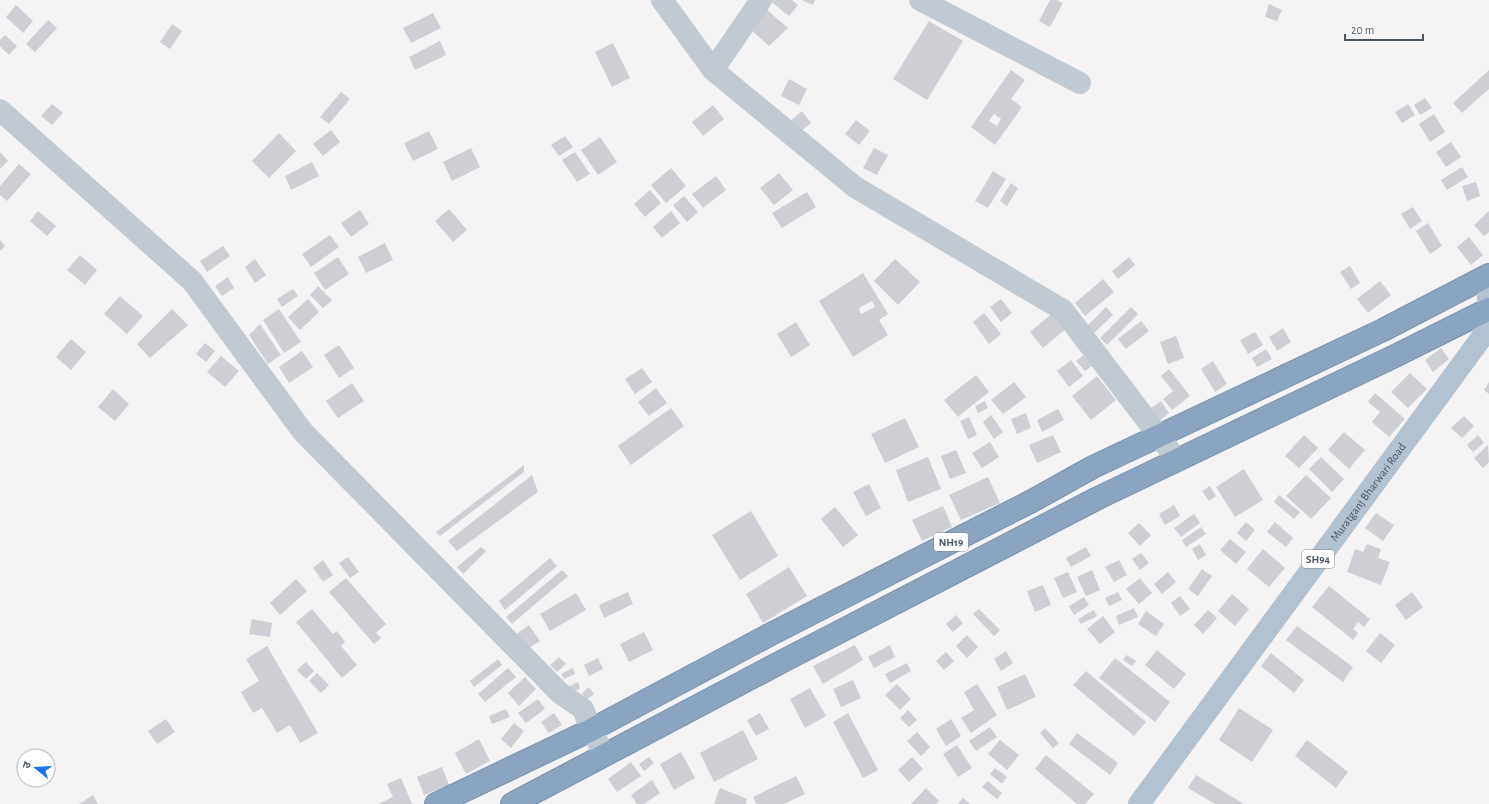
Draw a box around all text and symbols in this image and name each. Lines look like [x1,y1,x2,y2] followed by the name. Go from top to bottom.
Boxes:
[1345,16,1423,42] scale bar
[1351,24,1374,36] text: 20 m
[1328,441,1408,544] street label: Muratganj Bharwari Road
[934,533,968,551] road number: NH19
[1302,550,1334,568] road number: SH94
[16,748,56,788] north arrow
[21,760,33,770] text: उ

